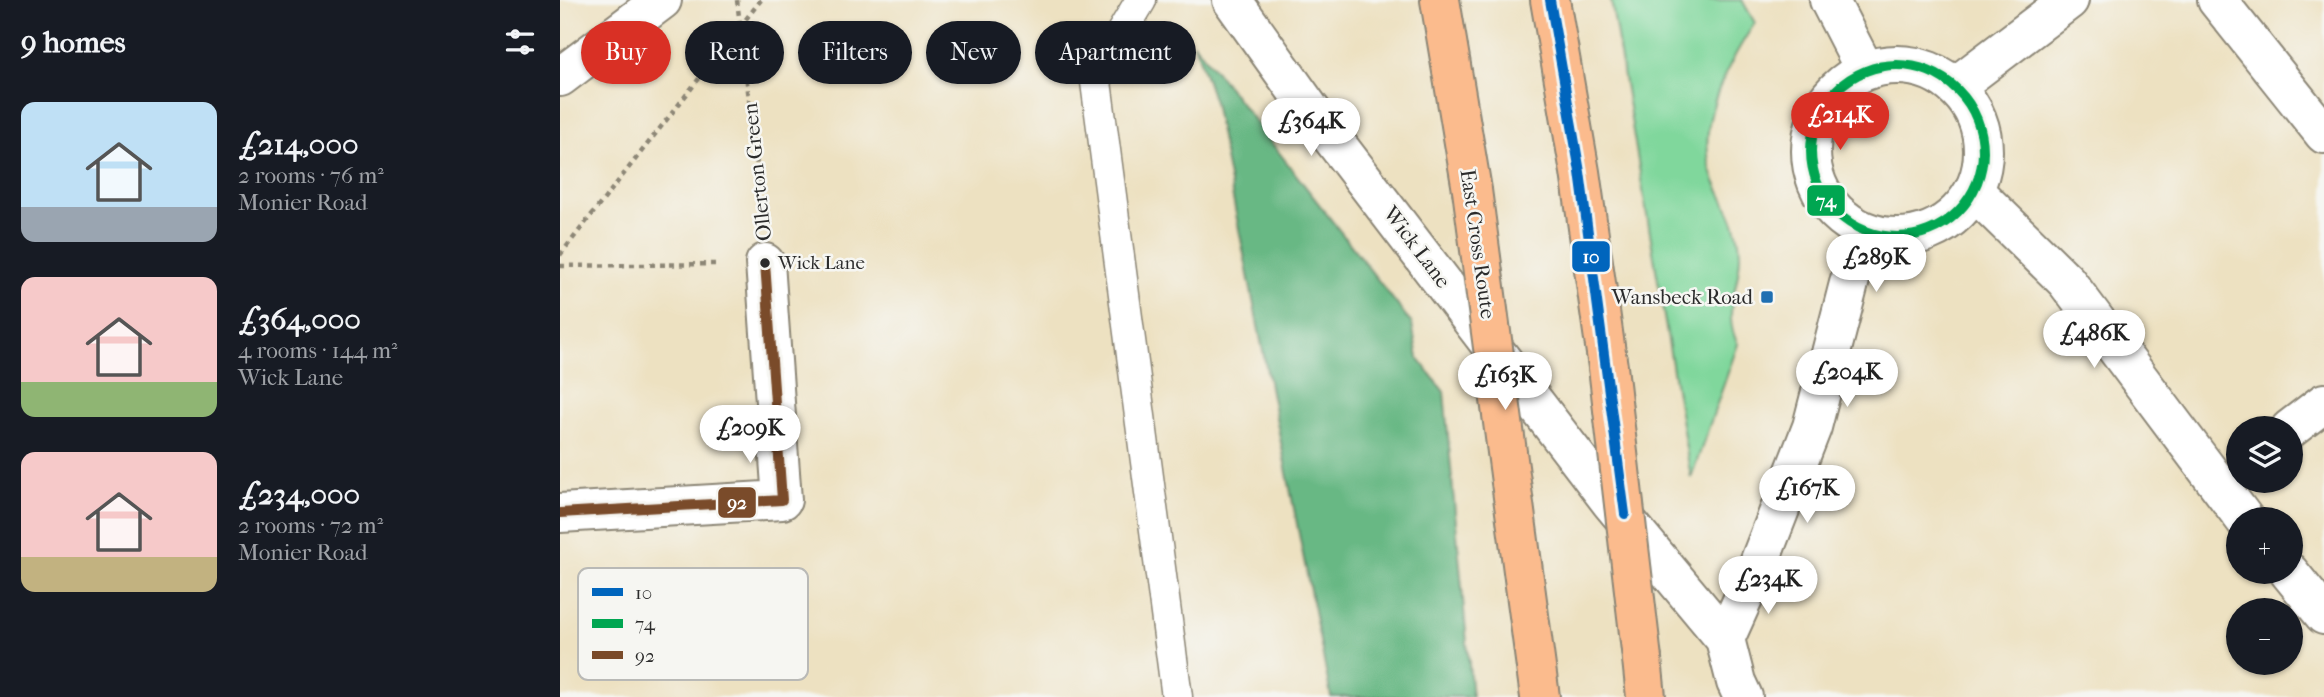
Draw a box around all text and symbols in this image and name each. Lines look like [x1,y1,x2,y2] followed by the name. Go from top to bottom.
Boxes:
[581,21,671,84] chip: Buy
[685,21,784,84] chip: Rent
[798,21,912,84] chip: Filters
[926,21,1021,84] chip: New
[1035,21,1196,84] chip: Apartment
[501,23,539,61] icon: filters
[21,25,126,60] text: 9 homes
[1791,92,1889,152] pin: £214K
[1262,99,1360,158] pin: £364K
[1807,101,1873,128] text: £214K
[738,102,776,242] street label: Ollerton Green
[1277,107,1345,134] text: £364K
[238,127,359,162] text: £214,000
[77,130,161,214] icon: home
[238,162,384,189] text: 2 rooms · 76 m²
[1456,168,1500,320] street label: East Cross Route
[1806,184,1846,217] line badge: 74
[238,189,368,216] text: Monier Road
[1815,190,1837,212] text: 74
[1378,201,1455,293] street label: Wick Lane
[1827,234,1925,294] pin: £289K
[1571,240,1611,273] line badge: 10
[1842,243,1910,270] text: £289K
[1582,246,1600,268] text: 10
[777,252,865,274] place label: Wick Lane
[758,256,772,270] marker: Wick Lane
[1611,285,1754,309] place label: Wansbeck Road
[1759,289,1775,305] marker: Wansbeck Road
[238,302,361,337] text: £364,000
[77,305,161,389] icon: home
[2045,310,2143,370] pin: £486K
[2059,319,2129,346] text: £486K
[238,337,398,364] text: 4 rooms · 144 m²
[1798,350,1896,409] pin: £204K
[1456,352,1554,412] pin: £163K
[1812,358,1882,385] text: £204K
[1474,361,1536,388] text: £163K
[238,364,343,391] text: Wick Lane
[701,406,799,465] pin: £209K
[716,414,784,441] text: £209K
[2226,416,2303,675] map controls
[2226,416,2303,493] button: layers
[1758,466,1856,525] pin: £167K
[1775,474,1839,501] text: £167K
[238,477,360,512] text: £234,000
[77,480,161,564] icon: home
[717,486,757,519] line badge: 92
[726,492,747,514] text: 92
[2226,507,2303,584] button: +
[238,512,383,539] text: 2 rooms · 72 m²
[238,539,368,566] text: Monier Road
[1719,556,1817,616] pin: £234K
[1735,565,1801,592] text: £234K
[578,568,808,680] legend
[635,582,652,604] text: 10
[2226,598,2303,675] button: −
[635,613,656,635] text: 74
[635,645,655,667] text: 92

